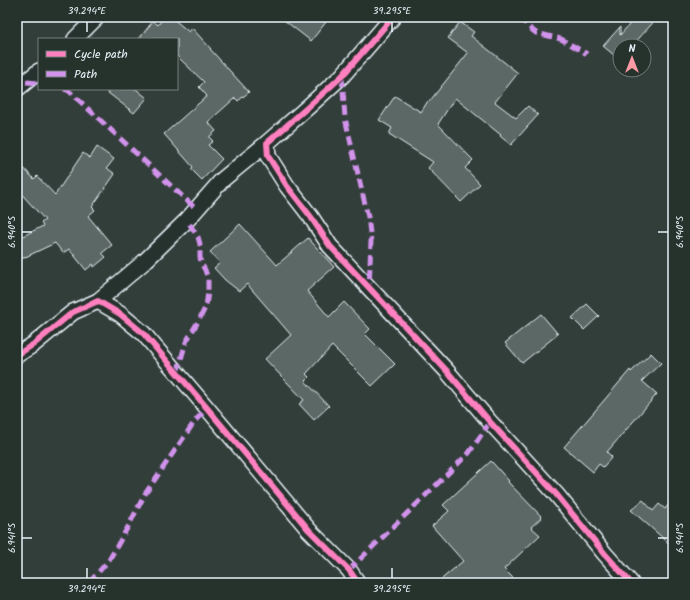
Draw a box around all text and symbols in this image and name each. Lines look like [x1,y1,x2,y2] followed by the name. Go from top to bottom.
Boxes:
[68,3,107,19] text: 39.294°E
[373,3,412,19] text: 39.295°E
[38,38,178,90] legend
[612,38,652,78] north arrow
[629,40,636,58] text: N
[74,45,128,64] text: Cycle path
[74,65,97,84] text: Path
[4,215,20,248] text: 6.940°S
[672,215,688,248] text: 6.940°S
[4,522,20,553] text: 6.941°S
[672,522,688,553] text: 6.941°S
[68,581,107,597] text: 39.294°E
[373,581,412,597] text: 39.295°E

